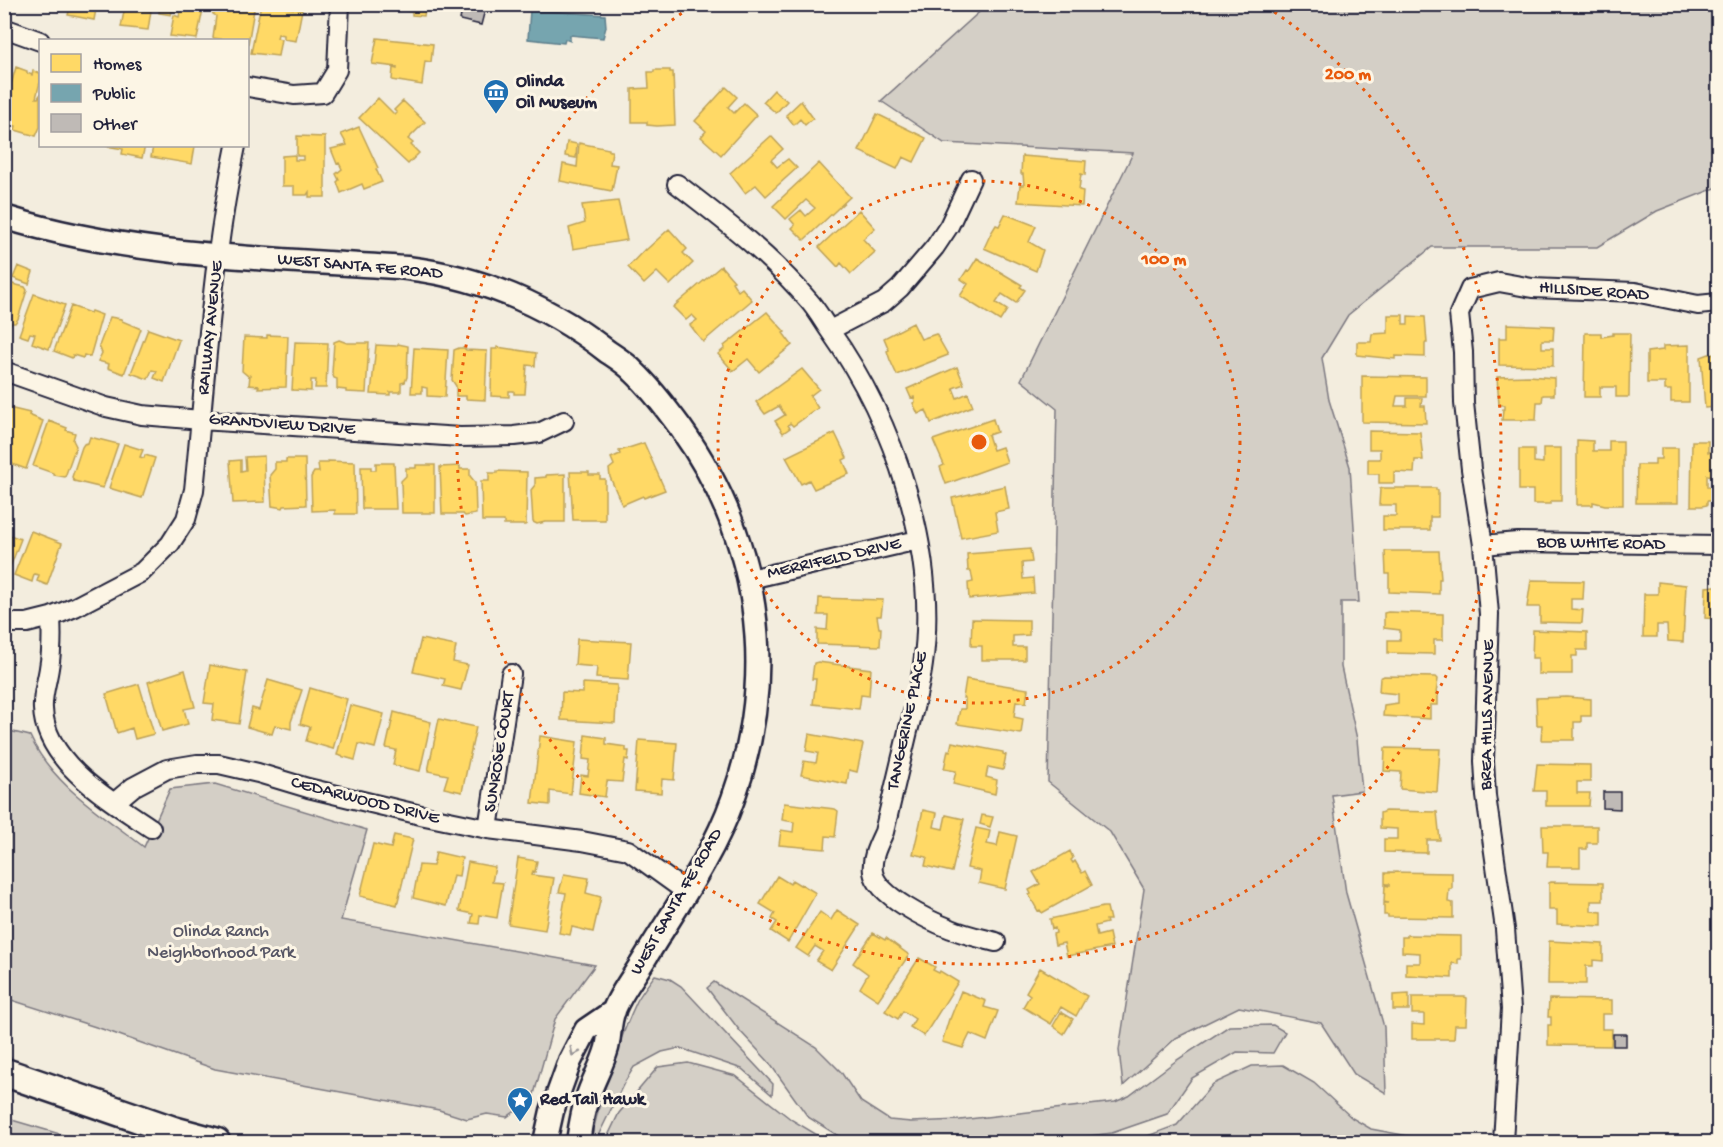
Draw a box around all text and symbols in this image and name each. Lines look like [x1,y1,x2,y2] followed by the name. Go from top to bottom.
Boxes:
[39,39,249,147] legend
[93,55,143,76] text: Homes
[1325,65,1371,86] text: 200 m
[516,72,597,114] place label: Olinda Oil Museum
[481,77,511,115] museum icon: Olinda Oil Museum
[92,85,136,106] text: Public
[93,115,138,136] text: Other
[276,249,444,285] street label: WEST SANTA FE ROAD
[1141,250,1187,271] text: 100 m
[194,259,229,396] street label: RAILWAY AVENUE
[1538,278,1650,306] street label: HILLSIDE ROAD
[208,409,357,441] street label: GRANDVIEW DRIVE
[969,432,989,452] centre of rings
[1536,532,1666,556] street label: BOB WHITE ROAD
[765,533,904,585] street label: MERRIFELD DRIVE
[1476,639,1500,791] street label: BREA HILLS AVENUE
[883,649,933,793] street label: TANGERINE PLACE
[480,689,520,814] street label: SUNROSE COURT
[289,772,442,830] street label: CEDARWOOD DRIVE
[626,825,728,979] street label: WEST SANTA FE ROAD
[147,922,297,964] park label: Olinda Ranch Neighborhood Park
[570,1046,582,1057] one-way arrow
[505,1085,535,1123] place icon: Red Tail Hawk
[539,1090,647,1111] place label: Red Tail Hawk

